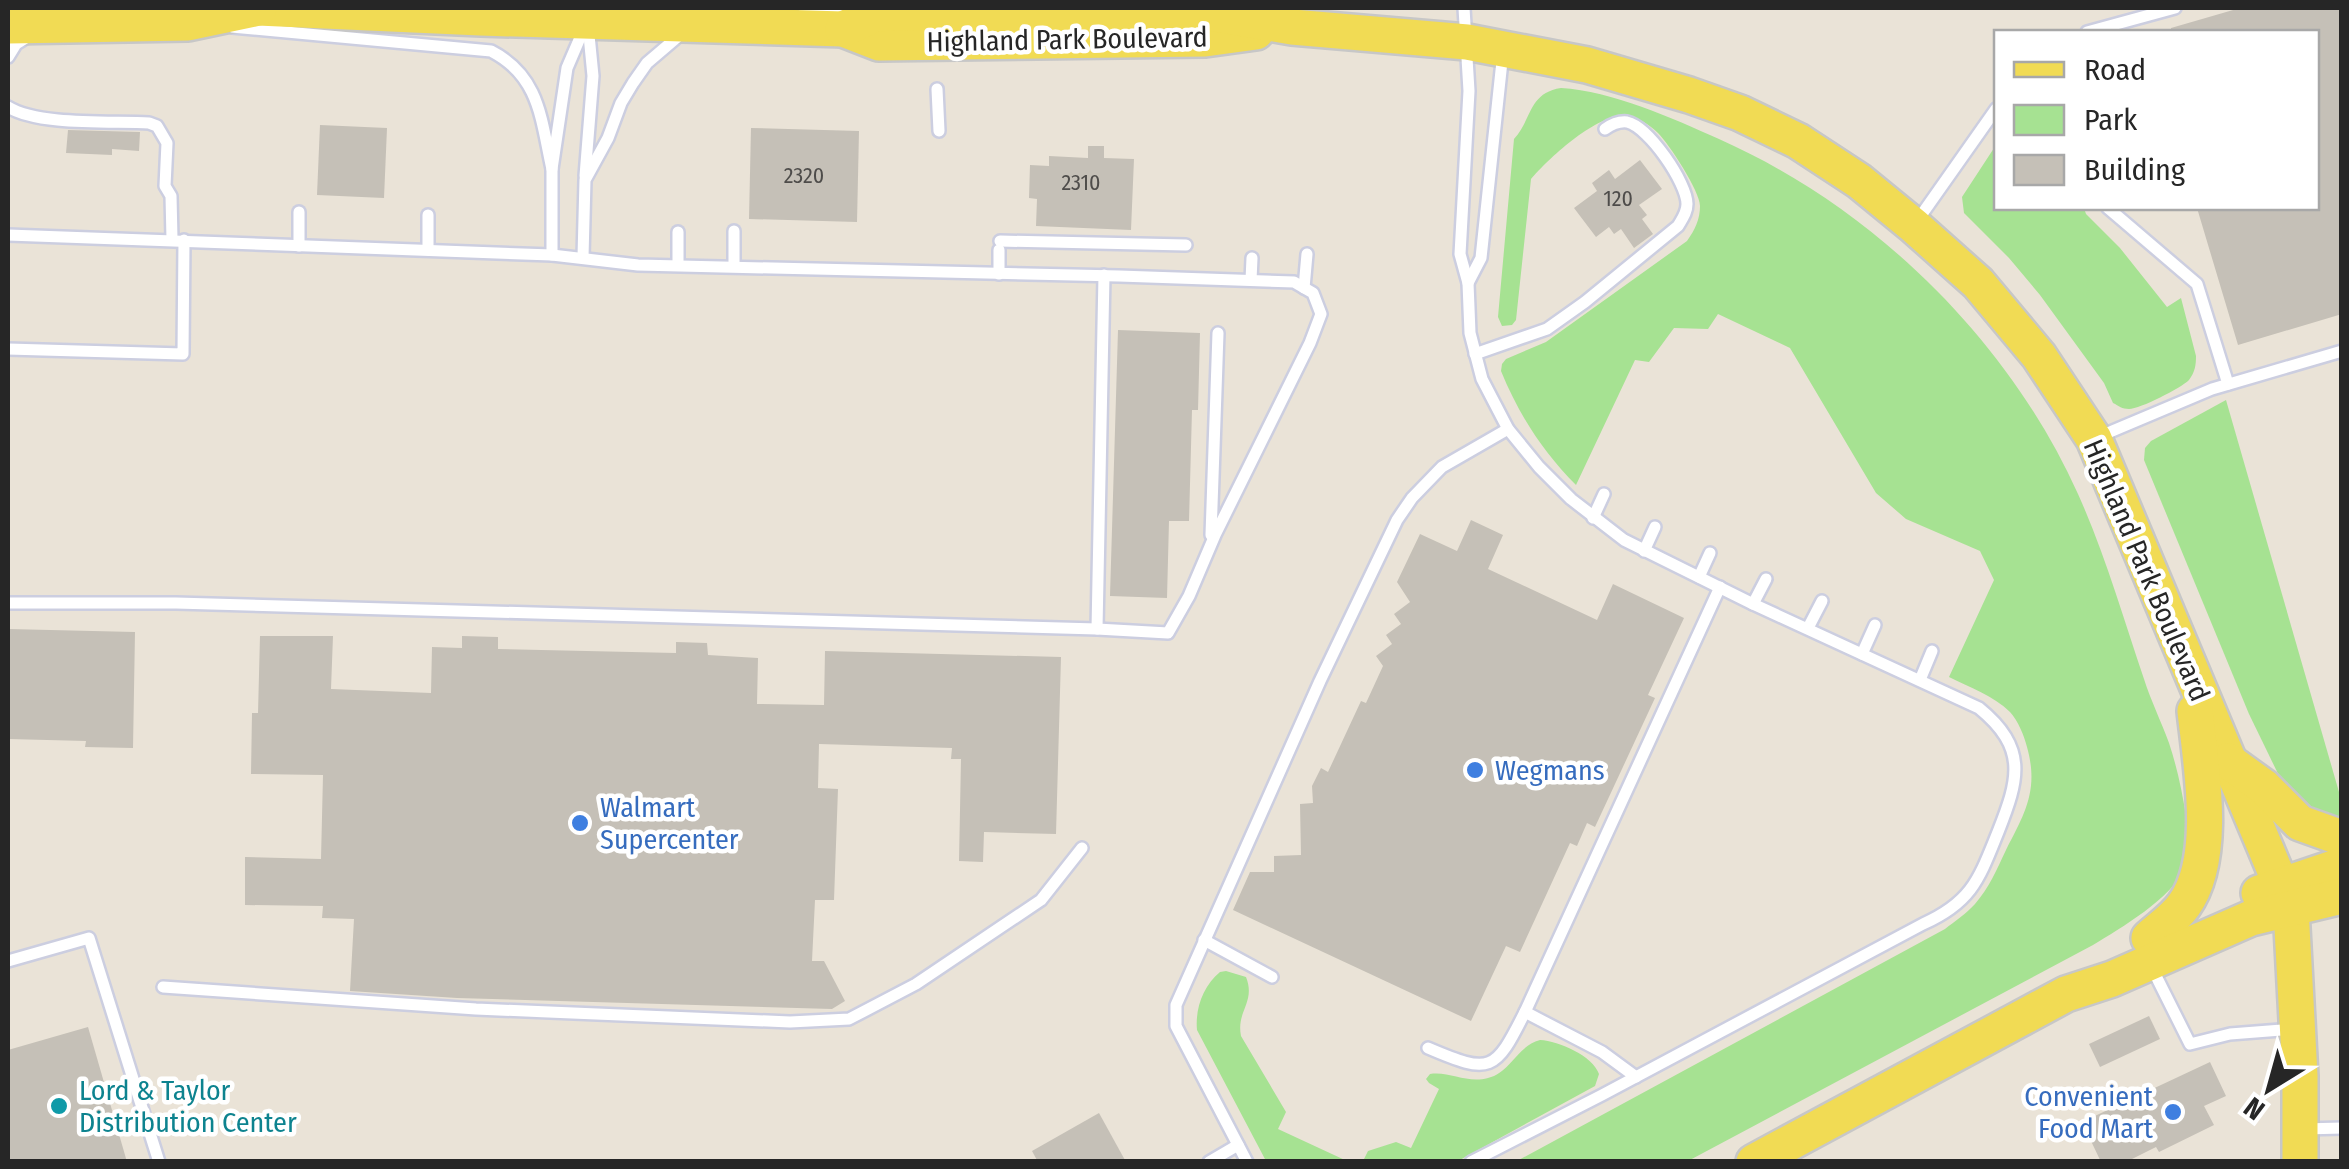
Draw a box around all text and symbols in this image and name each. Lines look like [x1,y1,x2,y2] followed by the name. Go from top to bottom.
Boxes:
[926,21,1208,58] street label: Highland Park Boulevard
[1994,30,2319,210] legend
[2084,52,2146,88] text: Road
[2084,102,2137,138] text: Park
[2084,152,2186,188] text: Building
[784,162,824,189] house number: 2320
[1061,169,1101,196] house number: 2310
[1603,185,1633,212] house number: 120
[2076,434,2217,706] street label: Highland Park Boulevard
[1495,754,1605,787] place label: Wegmans
[1464,759,1486,781] marker: Wegmans
[600,791,739,856] place label: Walmart Supercenter
[569,812,591,834] marker: Walmart Supercenter
[2219,1039,2319,1139] north arrow
[79,1074,297,1139] place label: Lord & Taylor Distribution Center
[2024,1080,2154,1145] place label: Convenient Food Mart
[2238,1090,2271,1127] text: N
[48,1095,70,1117] marker: Lord & Taylor Distribution Center
[2162,1101,2184,1123] marker: Convenient Food Mart

